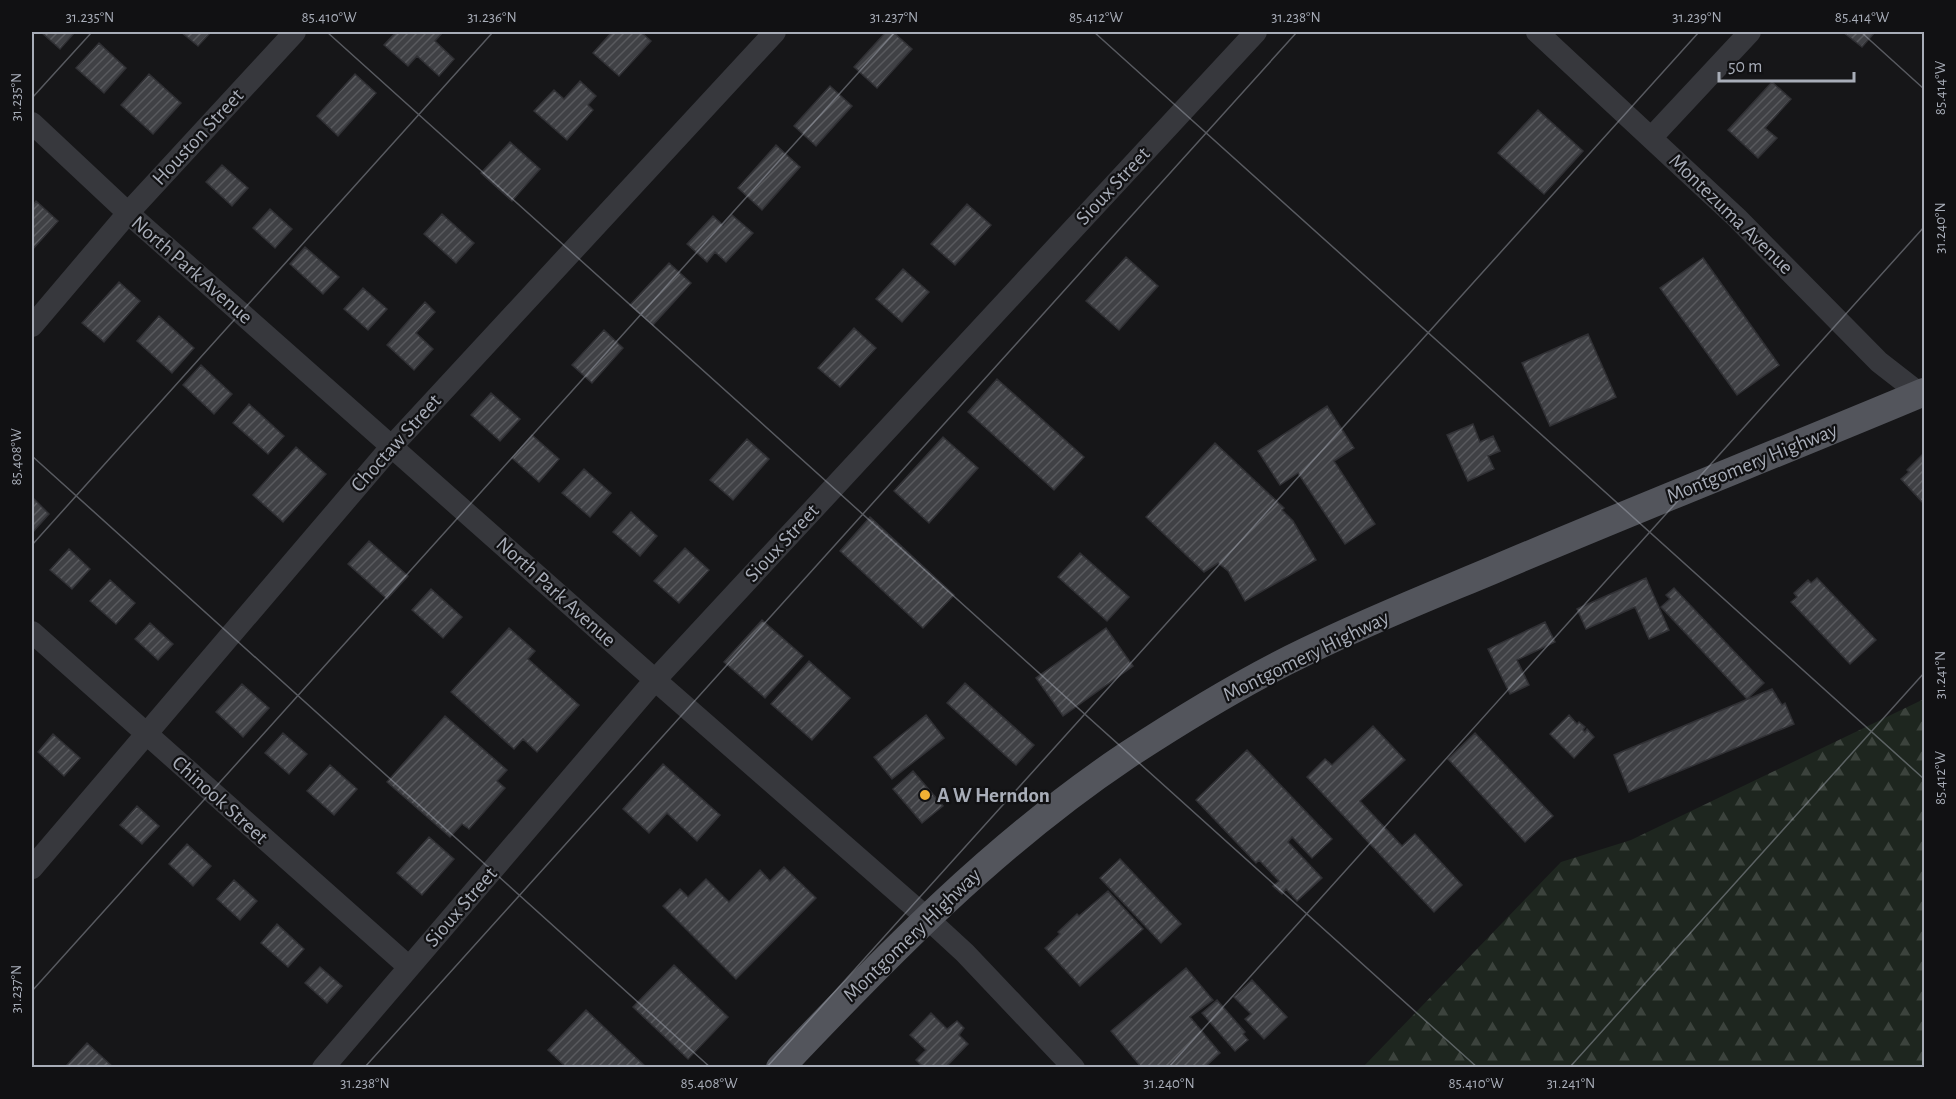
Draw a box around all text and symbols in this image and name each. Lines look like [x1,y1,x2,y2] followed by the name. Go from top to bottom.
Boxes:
[66,10,114,25] text: 31.235°N
[301,10,357,25] text: 85.410°W
[467,10,517,25] text: 31.236°N
[870,10,918,25] text: 31.237°N
[1069,10,1124,25] text: 85.412°W
[1271,10,1321,25] text: 31.238°N
[1672,10,1722,25] text: 31.239°N
[1835,10,1890,25] text: 85.414°W
[1719,45,1854,83] scale bar
[1728,58,1762,76] text: 50 m
[1933,60,1948,115] text: 85.414°W
[9,73,24,121] text: 31.235°N
[148,85,248,189] street label: Houston Street
[1072,143,1154,229] street label: Sioux Street
[1665,150,1797,278] street label: Montezuma Avenue
[1933,202,1948,254] text: 31.240°N
[127,212,257,328] street label: North Park Avenue
[347,390,445,496] street label: Choctaw Street
[1664,419,1840,507] street label: Montgomery Highway
[9,428,24,486] text: 85.408°W
[741,500,823,586] street label: Sioux Street
[492,533,620,651] street label: North Park Avenue
[1220,607,1392,705] street label: Montgomery Highway
[1933,651,1948,699] text: 31.241°N
[1933,750,1948,805] text: 85.412°W
[168,752,272,848] street label: Chinook Street
[937,785,1050,806] place label: A W Herndon
[918,788,932,802] marker: A W Herndon
[421,863,501,951] street label: Sioux Street
[839,864,985,1006] street label: Montgomery Highway
[9,965,24,1013] text: 31.237°N
[340,1076,390,1091] text: 31.238°N
[680,1076,738,1091] text: 85.408°W
[1143,1076,1195,1091] text: 31.240°N
[1448,1076,1504,1091] text: 85.410°W
[1547,1076,1595,1091] text: 31.241°N

